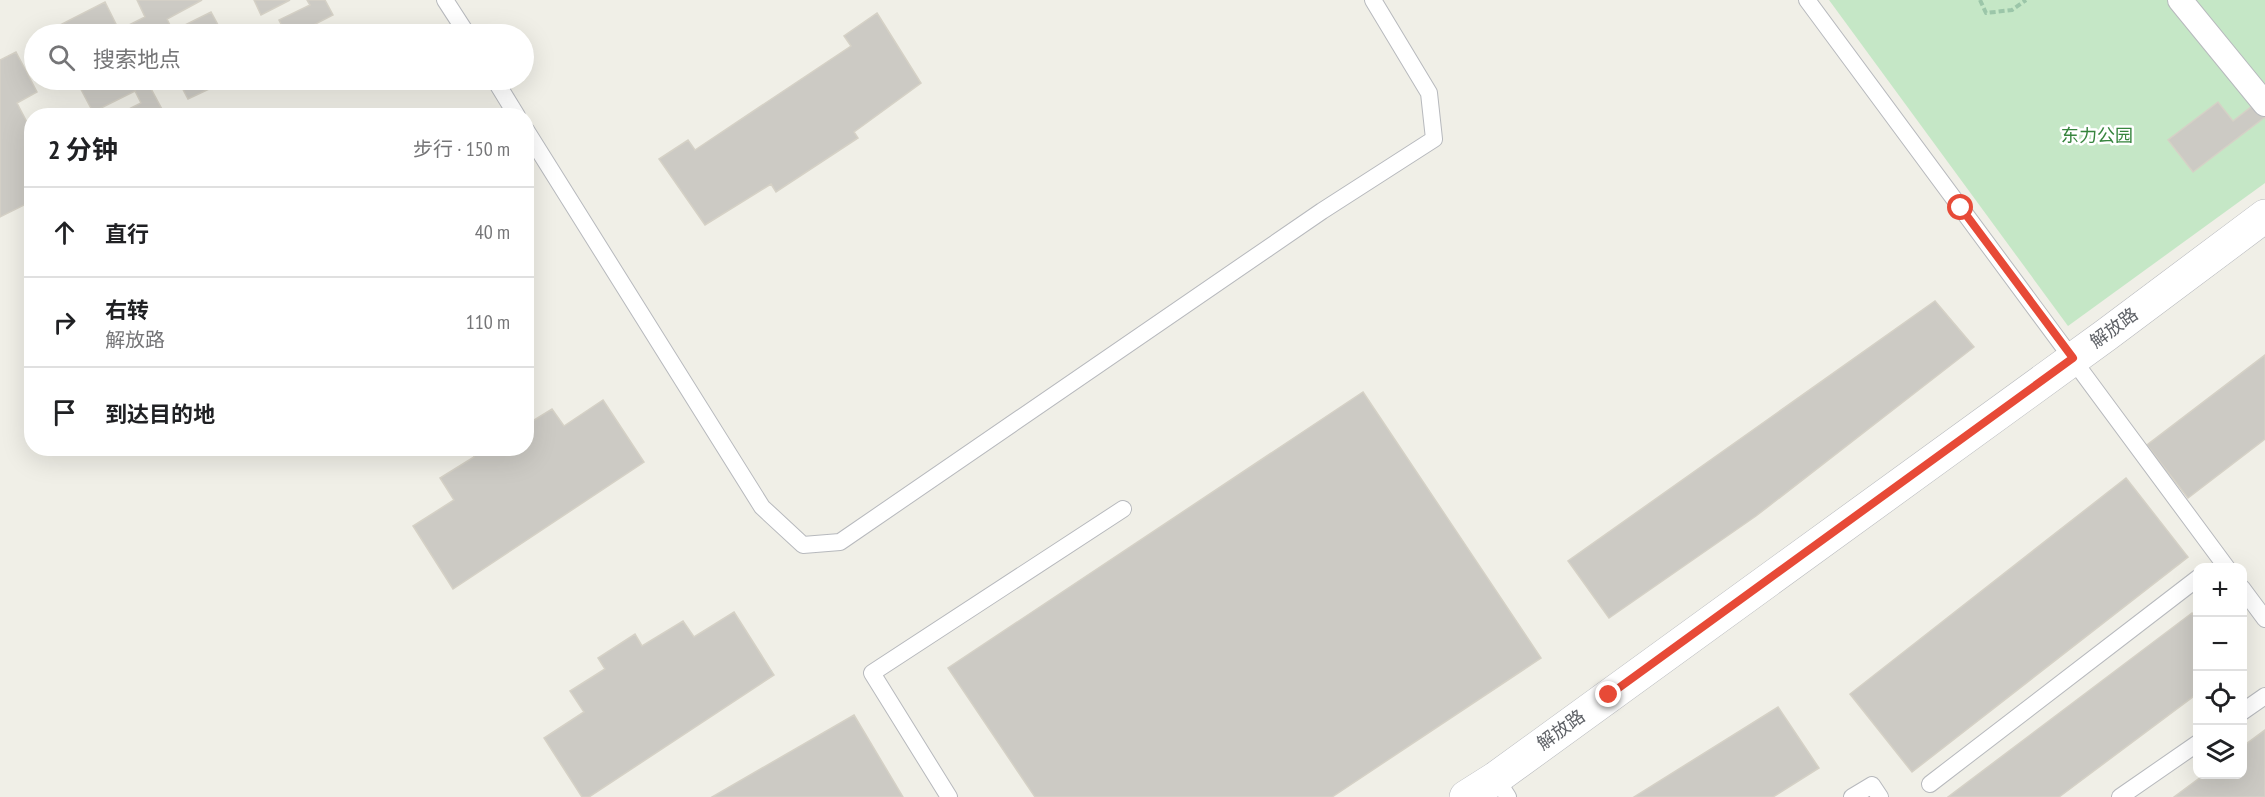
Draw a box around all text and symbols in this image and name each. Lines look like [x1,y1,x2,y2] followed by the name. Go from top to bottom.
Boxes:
[24,24,534,90] search box
[45,41,78,74] icon: search
[93,45,181,73] text: 搜索地点
[2061,124,2133,147] park label: 东力公园
[48,133,118,166] text: 2 分钟
[413,136,510,162] text: 步行 · 150 m
[1947,194,1973,220] route start
[48,216,81,249] icon: ahead
[475,219,510,245] text: 40 m
[105,220,149,248] text: 直行
[105,296,149,324] text: 右转
[2085,302,2142,353] street label: 解放路
[48,306,81,339] icon: right
[466,309,510,335] text: 110 m
[105,327,165,353] text: 解放路
[48,396,81,429] icon: arrive
[105,400,215,428] text: 到达目的地
[2193,563,2247,779] map controls
[2193,563,2247,617] button: +
[2193,617,2247,671] button: −
[2193,671,2247,725] button: locate
[1595,681,1621,707] route end
[1532,704,1589,755] street label: 解放路
[2193,725,2247,779] button: layers

